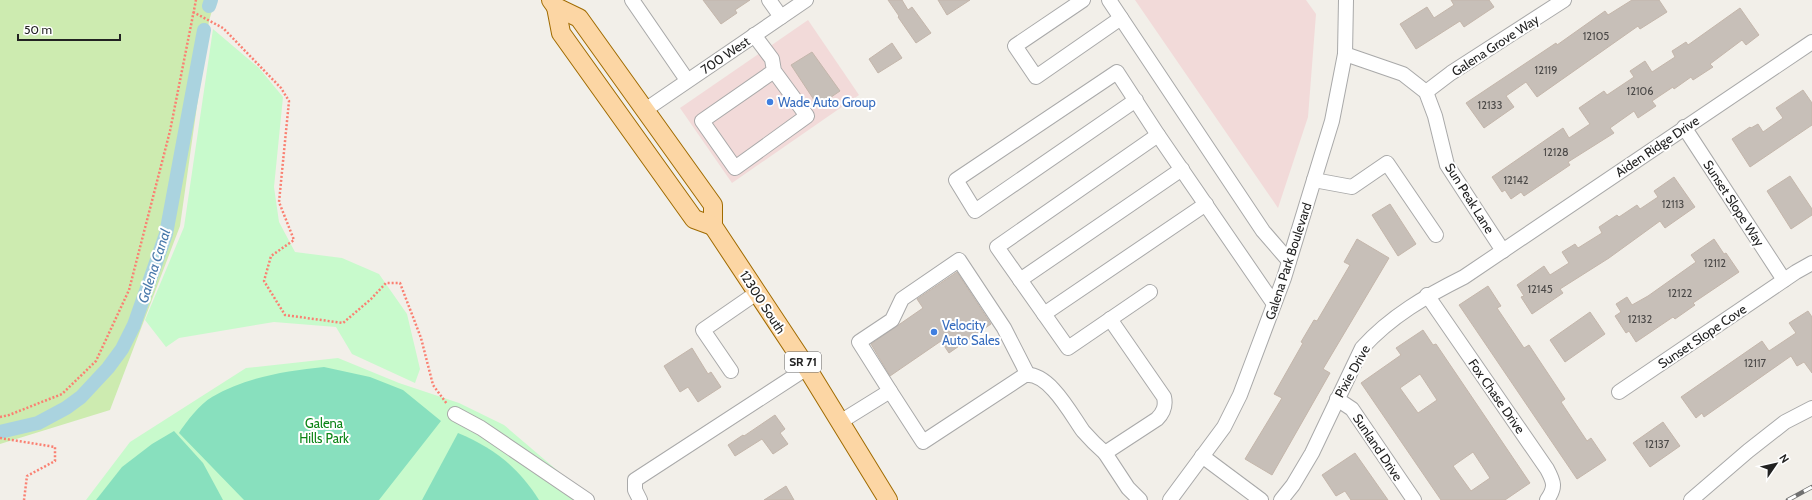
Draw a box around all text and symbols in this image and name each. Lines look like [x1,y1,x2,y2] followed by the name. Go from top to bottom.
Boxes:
[1448,11,1542,79] street label: Galena Grove Way
[18,16,120,42] scale bar
[24,22,52,37] text: 50 m
[1583,29,1609,43] house number: 12105
[697,32,753,77] street label: 700 West
[1535,63,1557,77] house number: 12119
[1627,84,1653,98] house number: 12106
[778,94,876,110] place label: Wade Auto Group
[765,97,775,107] marker: Wade Auto Group
[1478,98,1502,112] house number: 12133
[1612,112,1702,180] street label: Aiden Ridge Drive
[1543,145,1569,159] house number: 12128
[1700,157,1768,250] street label: Sunset Slope Way
[1442,160,1498,236] street label: Sun Peak Lane
[1503,173,1529,187] house number: 12142
[1662,197,1684,211] house number: 12113
[1261,200,1315,322] street label: Galena Park Boulevard
[134,226,175,305] water label: Galena Canal
[1704,256,1726,270] house number: 12112
[737,267,789,337] street label: 12300 South
[1527,282,1553,296] house number: 12145
[1668,286,1692,300] house number: 12122
[1655,300,1750,371] street label: Sunset Slope Cove
[1628,312,1653,326] house number: 12132
[942,317,1001,348] place label: Velocity Auto Sales
[929,327,939,337] marker: Velocity Auto Sales
[1331,342,1373,400] street label: Pixie Drive
[785,352,821,372] road number: SR 71
[1465,356,1529,437] street label: Fox Chase Drive
[1744,356,1766,370] house number: 12117
[1350,410,1406,484] street label: Sunland Drive
[299,415,349,446] park label: Galena Hills Park
[1645,437,1670,451] house number: 12137
[1756,444,1796,484] north arrow
[1776,451,1792,466] text: N

